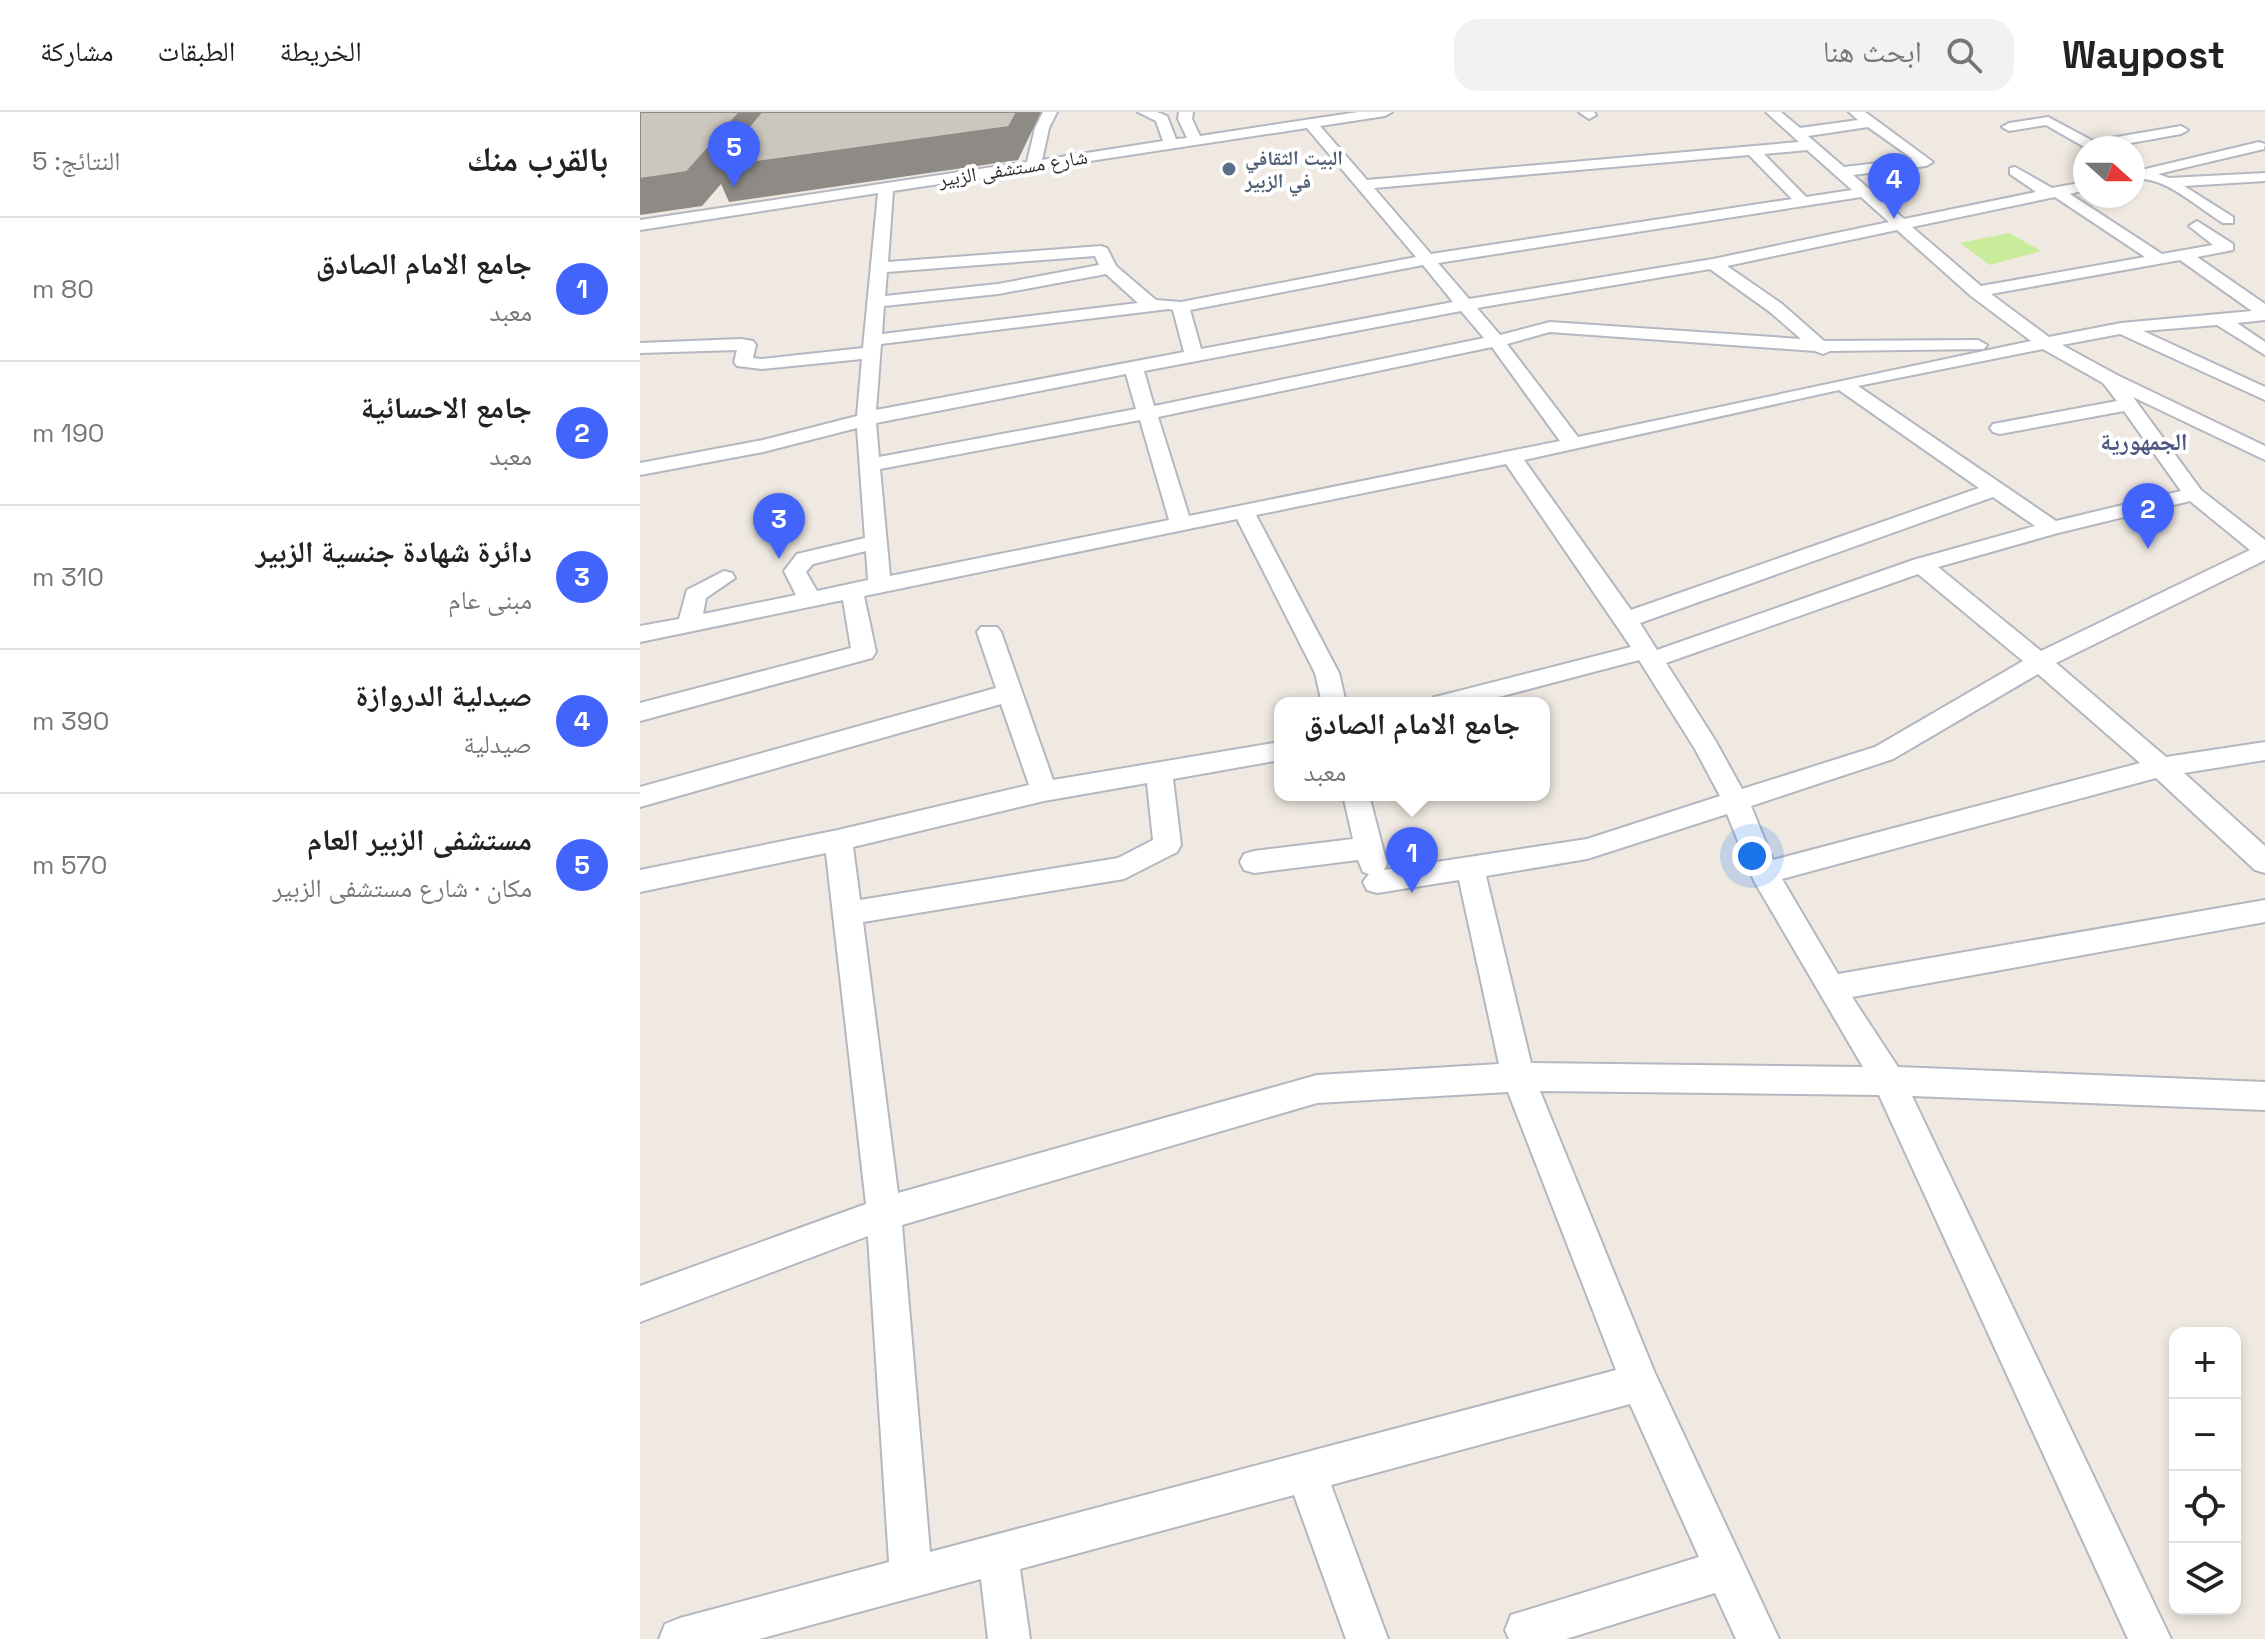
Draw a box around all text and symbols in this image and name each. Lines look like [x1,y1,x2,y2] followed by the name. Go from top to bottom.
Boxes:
[1454,19,2014,91] search box
[2062,31,2225,79] text: Waypost
[1823,32,1922,71] text: ابحث هنا
[40,33,114,69] text: مشاركة
[158,33,235,69] text: الطبقات
[279,33,362,69] text: الخريطة
[1942,33,1986,77] icon: search
[708,121,760,187] pin: 5
[2073,136,2145,208] north arrow
[467,138,608,181] text: بالقرب منك
[936,143,1089,193] street label: شارع مستشفى الزبير
[32,144,121,178] text: النتائج: 5
[1244,145,1343,197] place label: البيت الثقافي في الزبير
[1868,153,1920,219] pin: 4
[1220,160,1238,178] marker: البيت الثقافي في الزبير
[316,244,532,283] text: جامع الامام الصادق
[32,272,94,306] text: 80 m
[576,272,588,306] text: 1
[489,295,532,329] text: معبد
[361,388,532,427] text: جامع الاحسائية
[32,416,105,450] text: 190 m
[574,416,590,450] text: 2
[2100,426,2188,457] district label: الجمهورية
[489,439,532,473] text: معبد
[2122,483,2174,549] pin: 2
[753,493,805,559] pin: 3
[256,532,532,571] text: دائرة شهادة جنسية الزبير
[32,560,104,594] text: 310 m
[574,560,590,594] text: 3
[448,583,532,617] text: مبنى عام
[356,676,532,715] text: صيدلية الدروازة
[1274,697,1550,801] popup
[32,704,109,738] text: 390 m
[574,704,590,738] text: 4
[1304,704,1520,743] text: جامع الامام الصادق
[463,727,532,761] text: صيدلية
[1304,755,1346,789] text: معبد
[307,820,532,859] text: مستشفى الزبير العام
[1386,827,1438,893] pin: 1
[1732,836,1772,876] your location
[32,848,107,882] text: 570 m
[574,848,590,882] text: 5
[273,871,532,905] text: مكان · شارع مستشفى الزبير
[2169,1327,2241,1615] map controls
[2169,1327,2241,1399] button: +
[2169,1399,2241,1471] button: −
[2169,1471,2241,1543] button: locate
[2169,1543,2241,1615] button: layers

